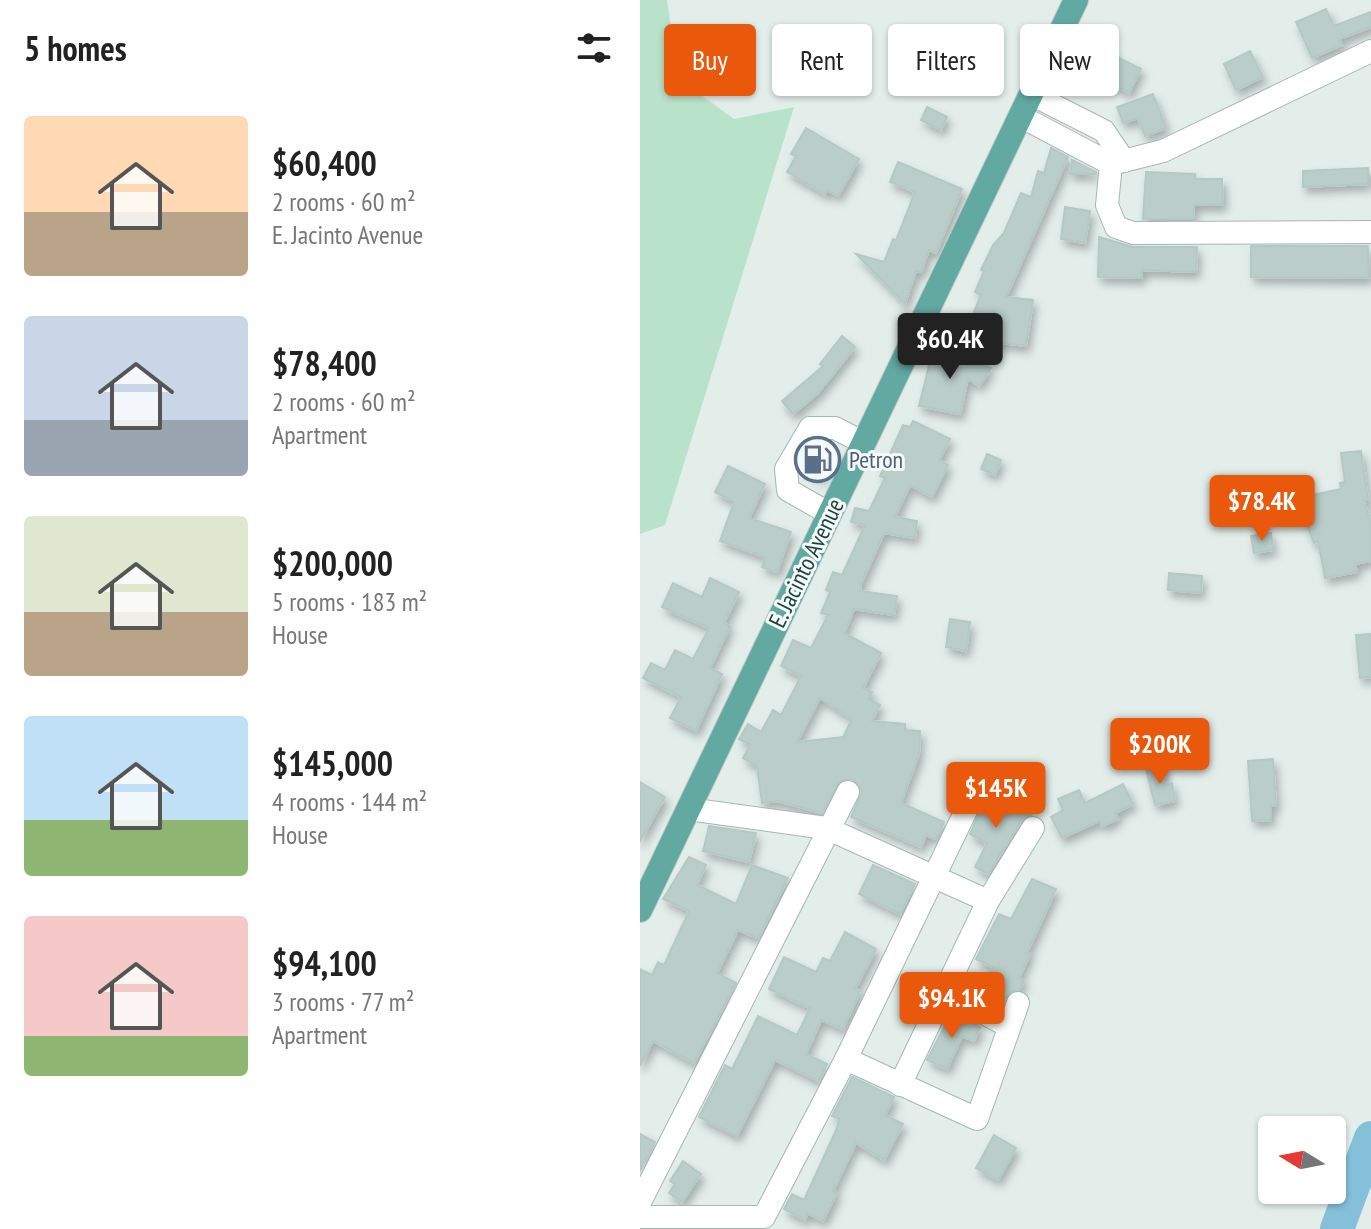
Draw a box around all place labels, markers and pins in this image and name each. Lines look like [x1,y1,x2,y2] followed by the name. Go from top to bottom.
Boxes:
[885,313,1015,381] pin: $60.4K
[794,435,842,483] fuel station icon: Petron
[849,444,903,475] place label: Petron
[1197,475,1327,543] pin: $78.4K
[1104,718,1216,786] pin: $200K
[940,762,1052,830] pin: $145K
[887,972,1017,1040] pin: $94.1K

